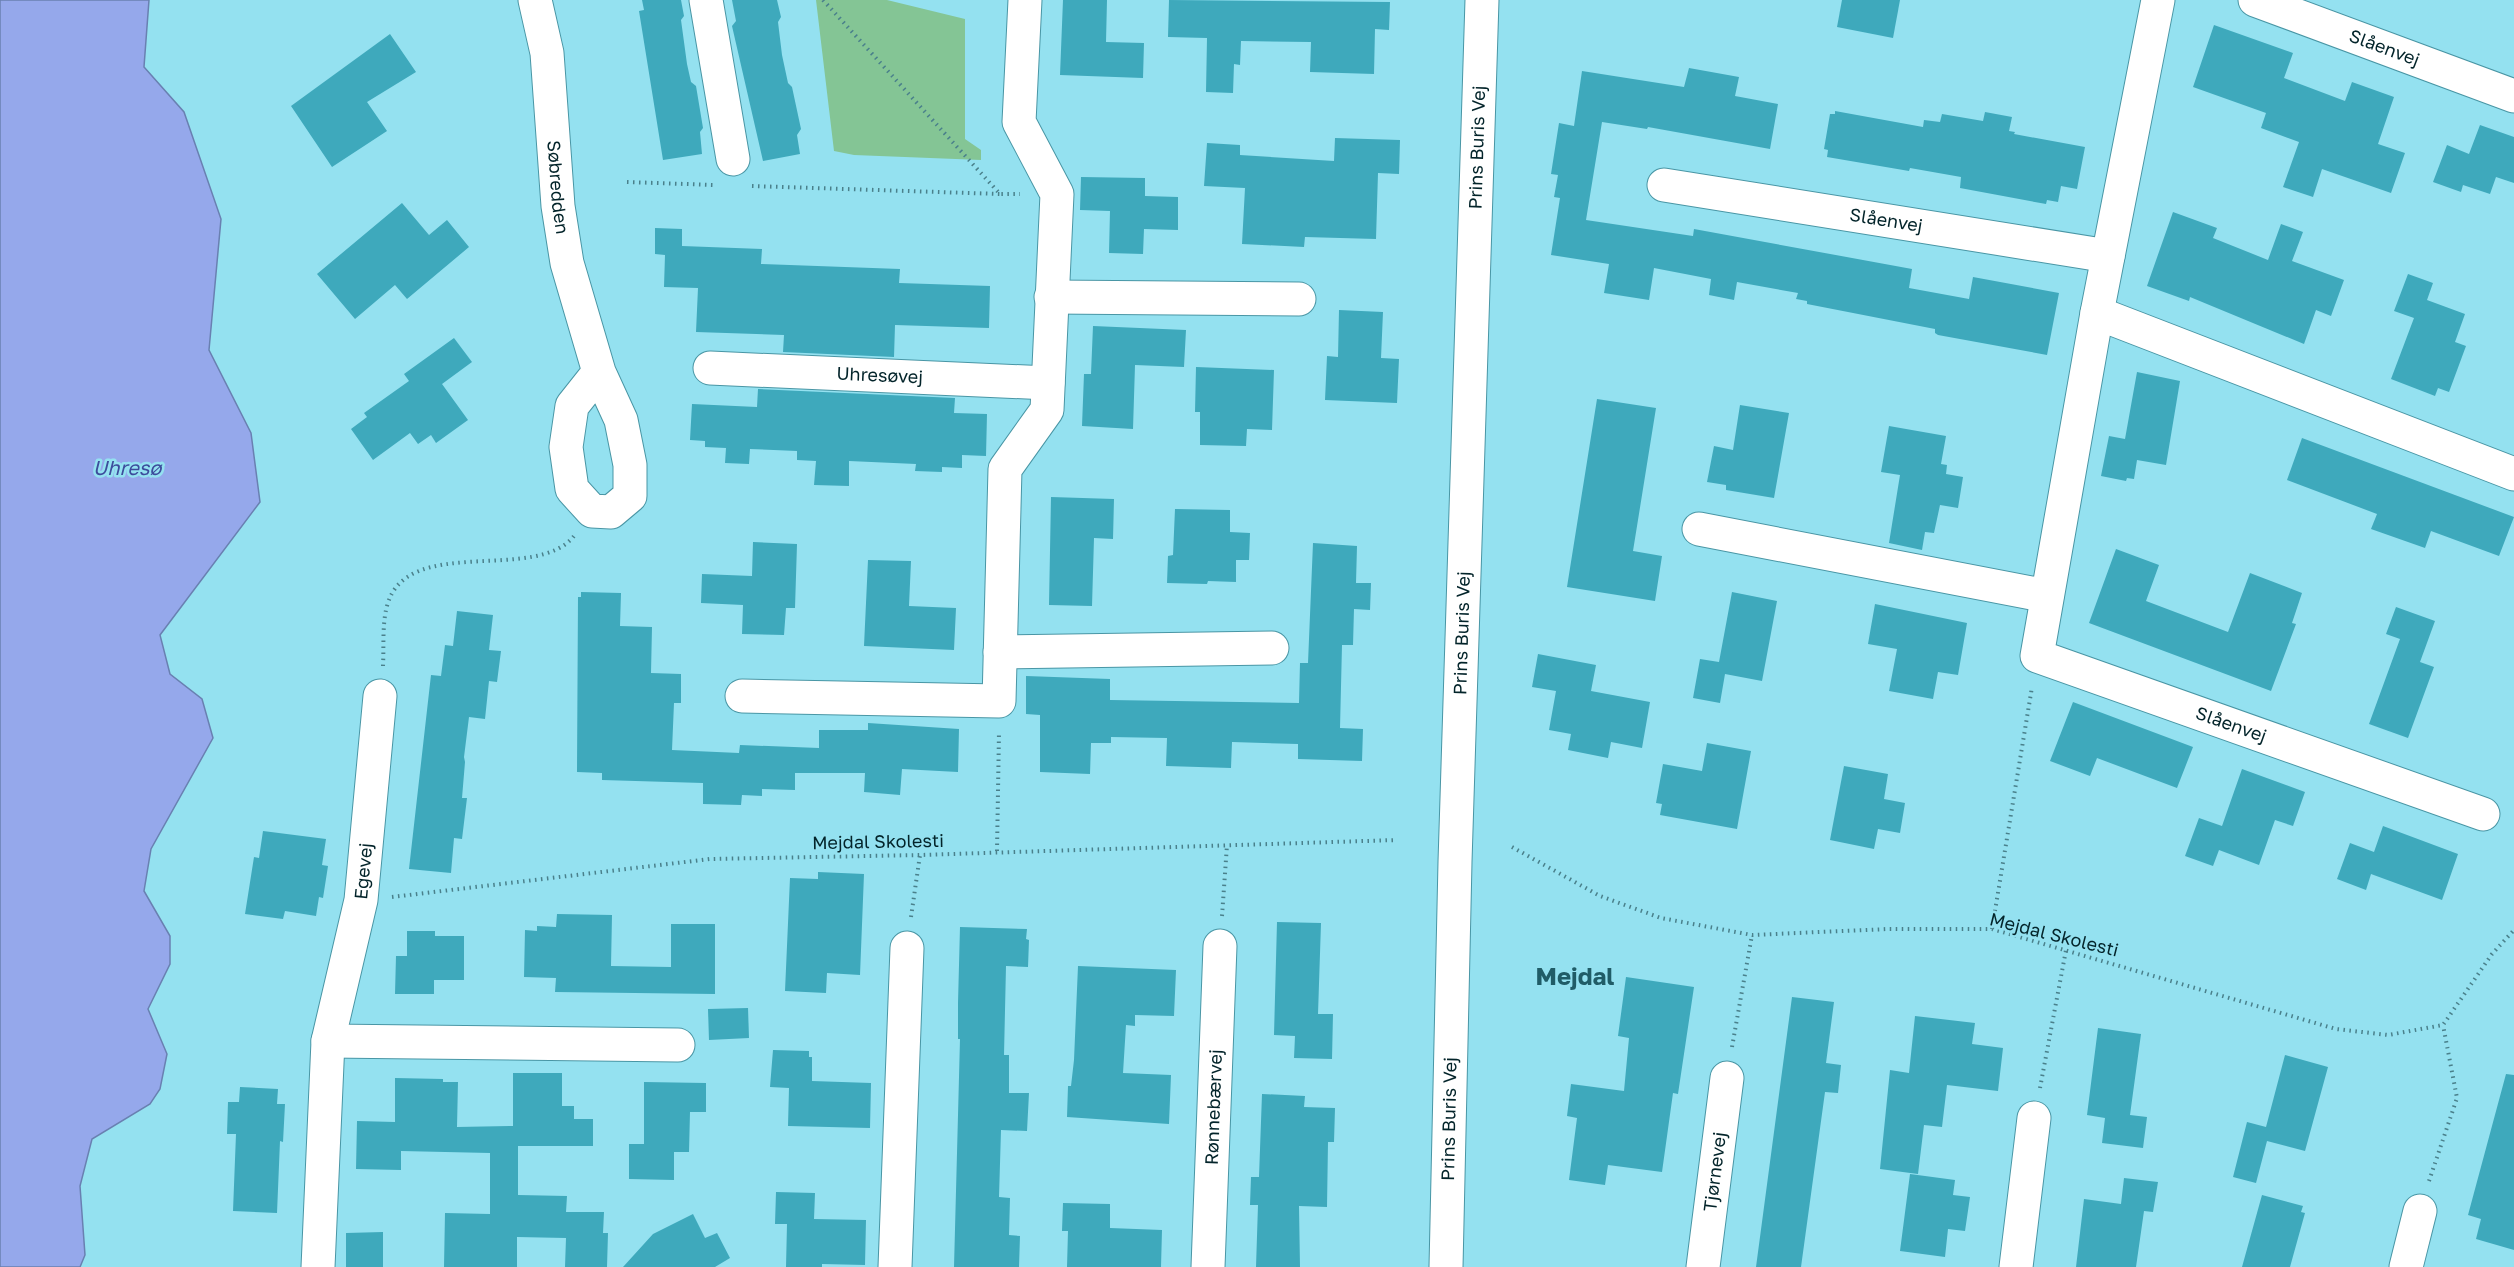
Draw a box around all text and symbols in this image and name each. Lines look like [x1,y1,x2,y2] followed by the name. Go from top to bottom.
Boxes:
[2346,24,2423,70] street label: Slåenvej
[1463,85,1489,210] street label: Prins Buris Vej
[543,139,574,236] street label: Søbredden
[1848,203,1924,236] street label: Slåenvej
[836,362,924,387] street label: Uhresøvej
[93,455,163,479] water label: Uhresø
[1448,571,1474,695] street label: Prins Buris Vej
[2193,701,2270,746] street label: Slåenvej
[812,829,944,853] street label: Mejdal Skolesti
[349,842,376,900] street label: Egevej
[1988,907,2121,961] street label: Mejdal Skolesti
[1536,961,1614,990] district label: Mejdal
[1200,1049,1226,1165] street label: Rønnebærvej
[1436,1057,1461,1181] street label: Prins Buris Vej
[1698,1131,1730,1213] street label: Tjørnevej

